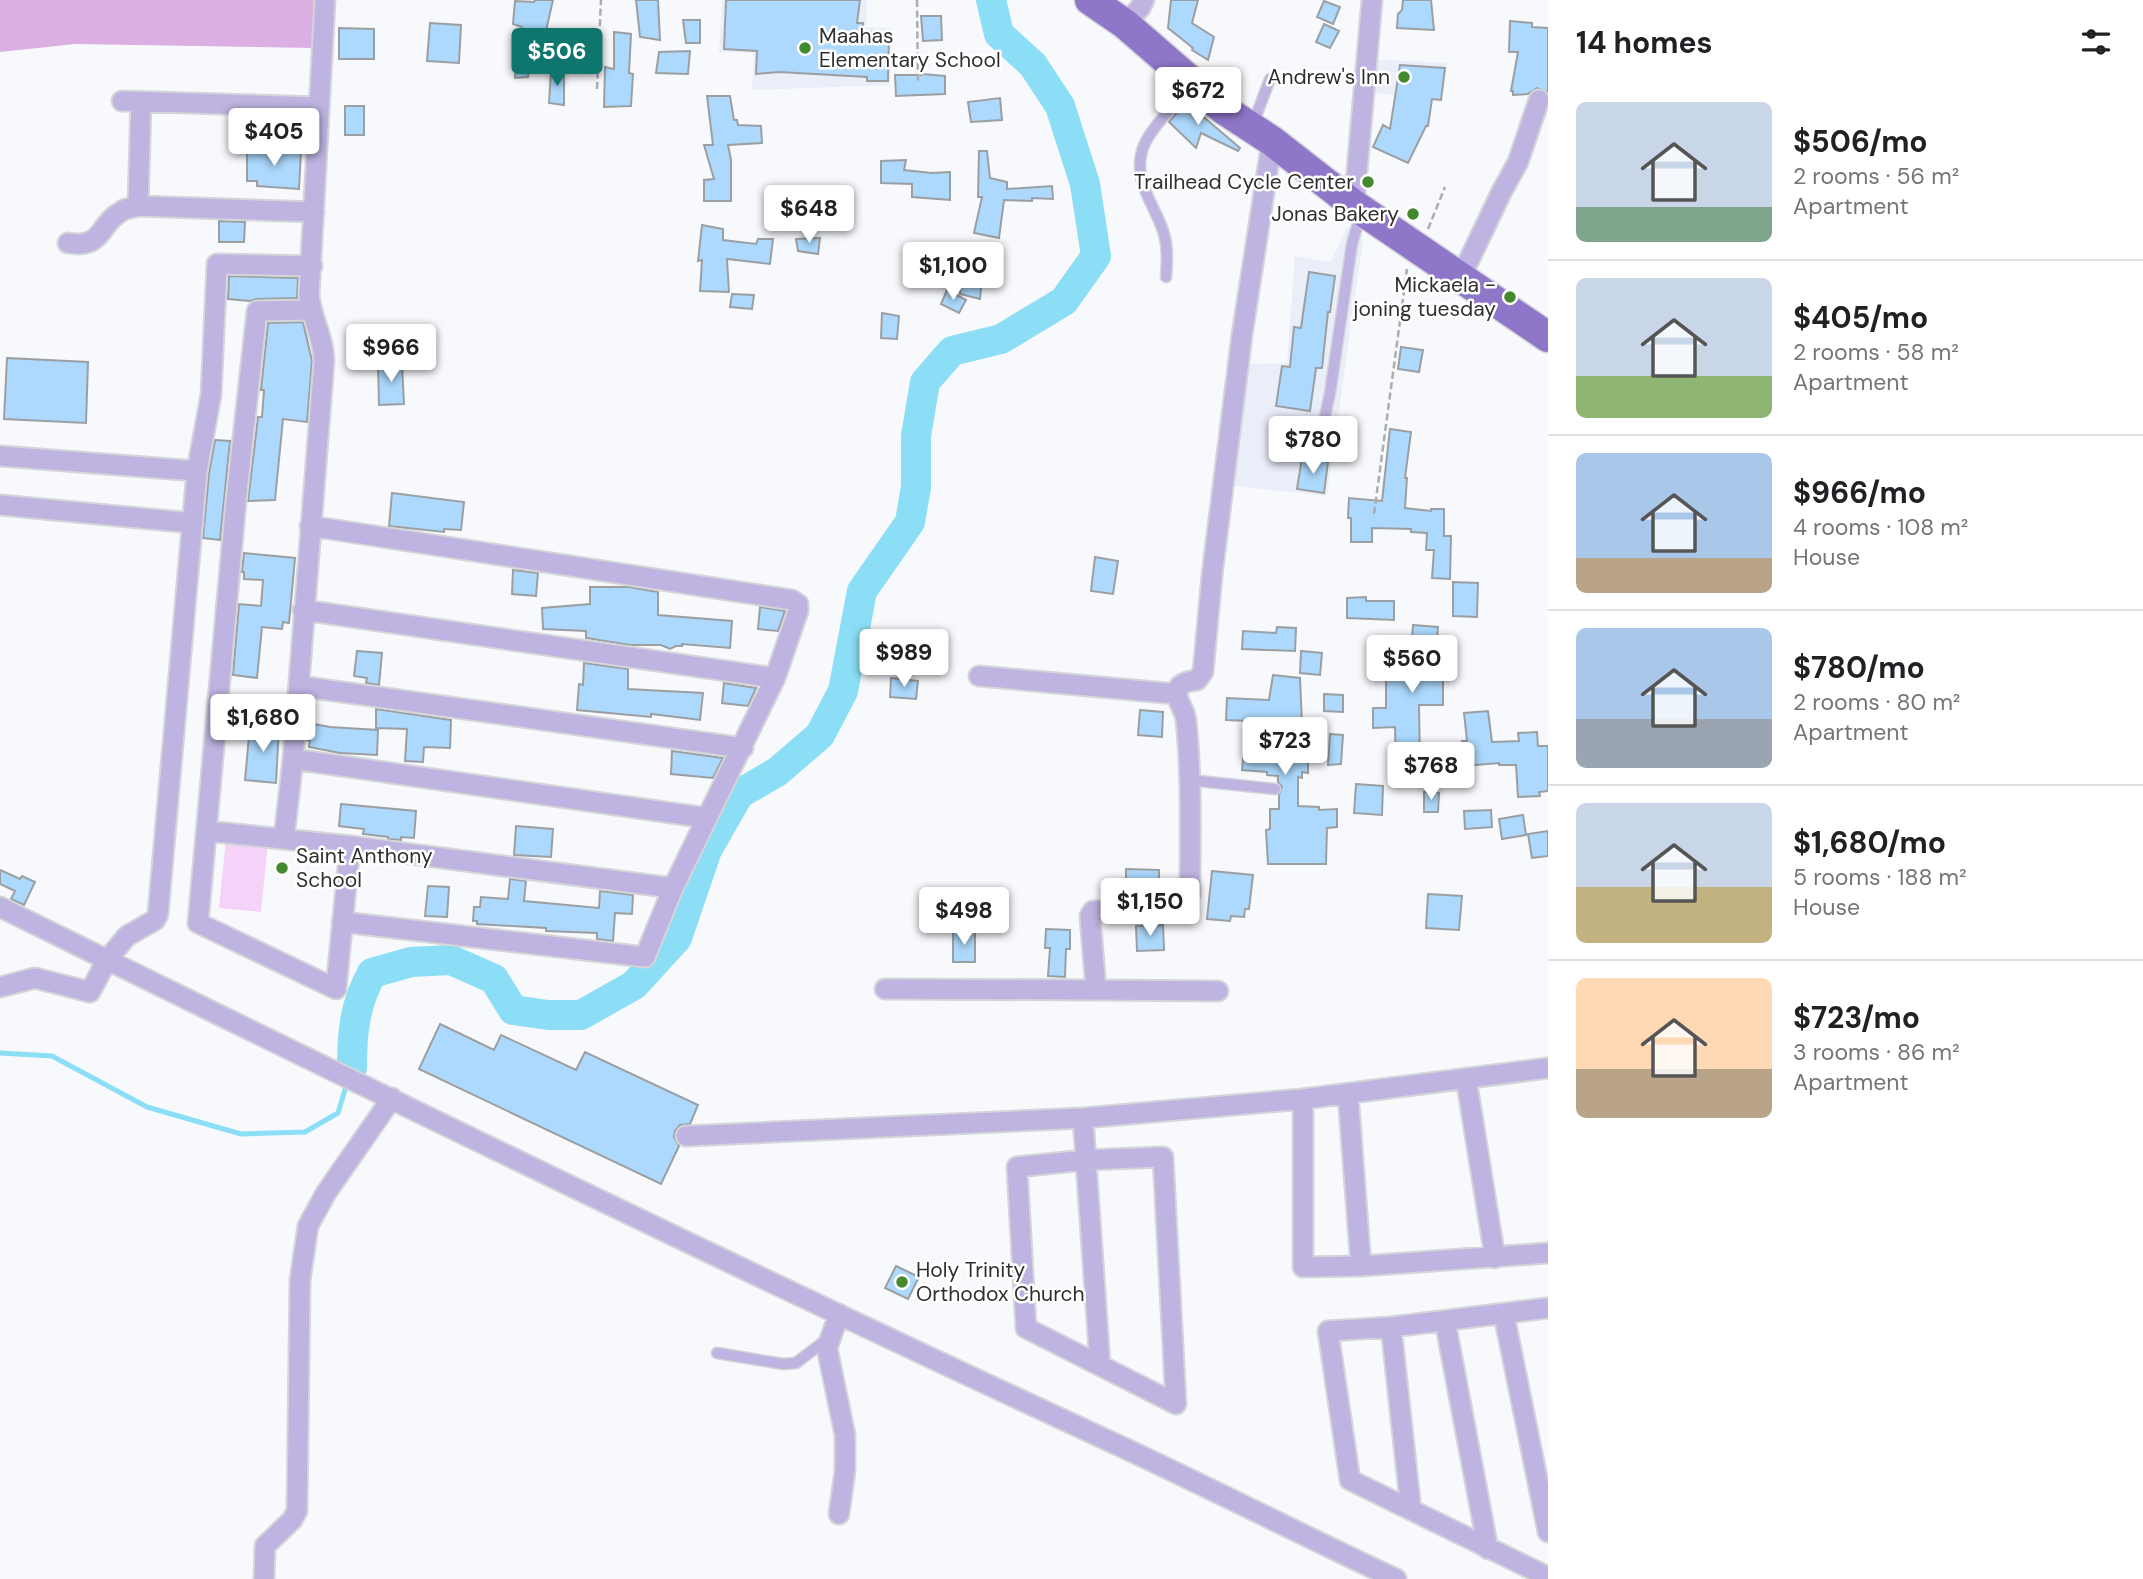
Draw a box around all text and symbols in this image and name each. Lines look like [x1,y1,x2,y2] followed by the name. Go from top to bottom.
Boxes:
[819,22,1001,74] place label: Maahas Elementary School
[1576,23,1713,62] text: 14 homes
[2077,23,2115,61] icon: filters
[516,28,598,88] pin: $506
[528,36,586,66] text: $506
[797,40,813,56] marker: Maahas Elementary School
[1267,63,1390,91] place label: Andrew's Inn
[1157,68,1239,127] pin: $672
[1396,69,1412,85] marker: Andrew's Inn
[1171,75,1225,105] text: $672
[233,108,315,168] pin: $405
[244,116,304,146] text: $405
[1793,122,1928,161] text: $506/mo
[1632,130,1716,214] icon: home
[1793,161,1959,191] text: 2 rooms · 56 m²
[1134,168,1354,196] place label: Trailhead Cycle Center
[1360,174,1376,190] marker: Trailhead Cycle Center
[768,186,850,245] pin: $648
[1793,191,1908,221] text: Apartment
[780,193,838,223] text: $648
[1271,200,1399,228] place label: Jonas Bakery
[1405,206,1421,222] marker: Jonas Bakery
[896,243,1010,302] pin: $1,100
[919,250,987,280] text: $1,100
[1352,271,1496,323] place label: Mickaela - joning tuesday
[1502,289,1518,305] marker: Mickaela - joning tuesday
[1793,298,1928,337] text: $405/mo
[1632,306,1716,390] icon: home
[350,324,432,384] pin: $966
[362,332,420,362] text: $966
[1793,337,1959,367] text: 2 rooms · 58 m²
[1793,367,1908,397] text: Apartment
[1272,416,1354,476] pin: $780
[1285,424,1341,454] text: $780
[1793,473,1926,512] text: $966/mo
[1632,481,1716,565] icon: home
[1793,512,1968,542] text: 4 rooms · 108 m²
[1793,542,1860,572] text: House
[863,630,945,689] pin: $989
[1371,636,1453,695] pin: $560
[876,637,932,667] text: $989
[1383,643,1441,673] text: $560
[1793,648,1925,687] text: $780/mo
[1632,656,1716,740] icon: home
[1793,687,1960,717] text: 2 rooms · 80 m²
[206,694,320,754] pin: $1,680
[226,702,300,732] text: $1,680
[1793,717,1908,747] text: Apartment
[1244,718,1326,777] pin: $723
[1258,725,1312,755] text: $723
[1390,742,1472,802] pin: $768
[1403,750,1459,780] text: $768
[1793,823,1946,862] text: $1,680/mo
[1632,831,1716,915] icon: home
[296,842,433,894] place label: Saint Anthony School
[274,860,290,876] marker: Saint Anthony School
[1793,862,1967,892] text: 5 rooms · 188 m²
[1093,878,1207,938] pin: $1,150
[1117,886,1183,916] text: $1,150
[923,888,1005,947] pin: $498
[1793,892,1860,922] text: House
[935,895,993,925] text: $498
[1793,998,1920,1037] text: $723/mo
[1632,1006,1716,1090] icon: home
[1793,1037,1960,1067] text: 3 rooms · 86 m²
[1793,1067,1908,1097] text: Apartment
[916,1256,1085,1308] place label: Holy Trinity Orthodox Church
[894,1274,910,1290] marker: Holy Trinity Orthodox Church

